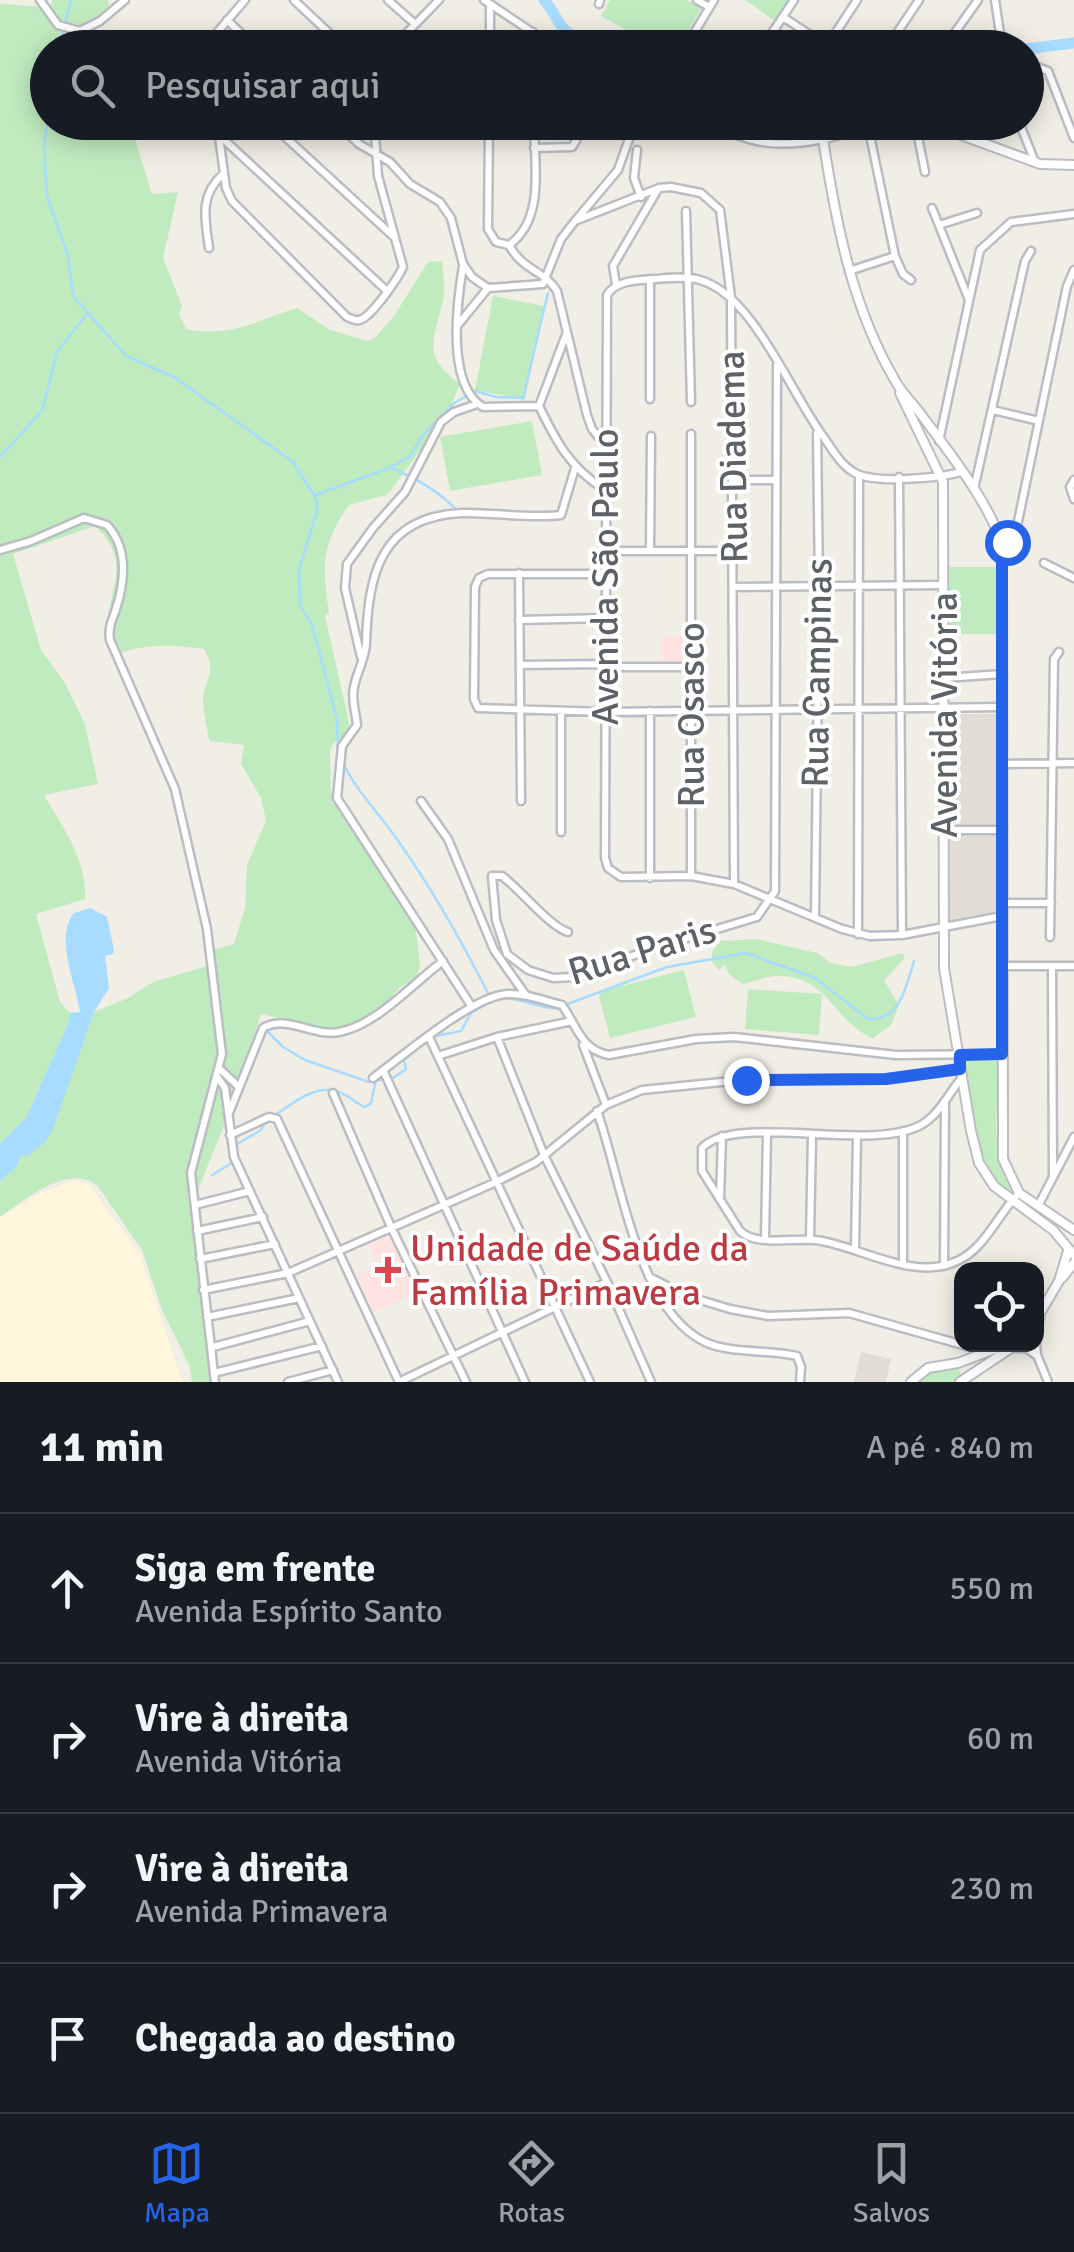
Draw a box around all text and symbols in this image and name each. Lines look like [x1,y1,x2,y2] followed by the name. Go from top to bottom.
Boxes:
[30,30,1044,140] search box
[65,58,120,113] icon: search
[145,62,381,109] text: Pesquisar aqui
[708,350,758,564] street label: Rua Diadema
[582,429,629,725] street label: Avenida São Paulo
[985,520,1031,566] route start
[791,558,843,788] street label: Rua Campinas
[921,592,968,838] street label: Avenida Vitória
[668,622,715,808] street label: Rua Osasco
[562,906,722,996] street label: Rua Paris
[724,1058,770,1104] route end
[410,1225,749,1316] place label: Unidade de Saúde da Família Primavera
[375,1257,401,1283] marker: Unidade de Saúde da Família Primavera
[954,1262,1044,1352] map controls
[954,1262,1044,1352] button: locate
[40,1422,164,1473] text: 11 min
[866,1428,1034,1467] text: A pé · 840 m
[135,1545,375,1592] text: Siga em frente
[40,1561,95,1616] icon: ahead
[950,1569,1034,1608] text: 550 m
[135,1592,443,1631] text: Avenida Espírito Santo
[135,1695,349,1742] text: Vire à direita
[40,1711,95,1766] icon: right
[967,1719,1034,1758] text: 60 m
[135,1742,342,1781] text: Avenida Vitória
[135,1845,349,1892] text: Vire à direita
[40,1861,95,1916] icon: right
[950,1869,1034,1908] text: 230 m
[135,1892,388,1931] text: Avenida Primavera
[40,2011,95,2066] icon: arrive
[135,2015,456,2062] text: Chegada ao destino
[144,2136,210,2230] tab: Mapa
[498,2136,565,2230] tab: Rotas
[853,2136,930,2230] tab: Salvos

